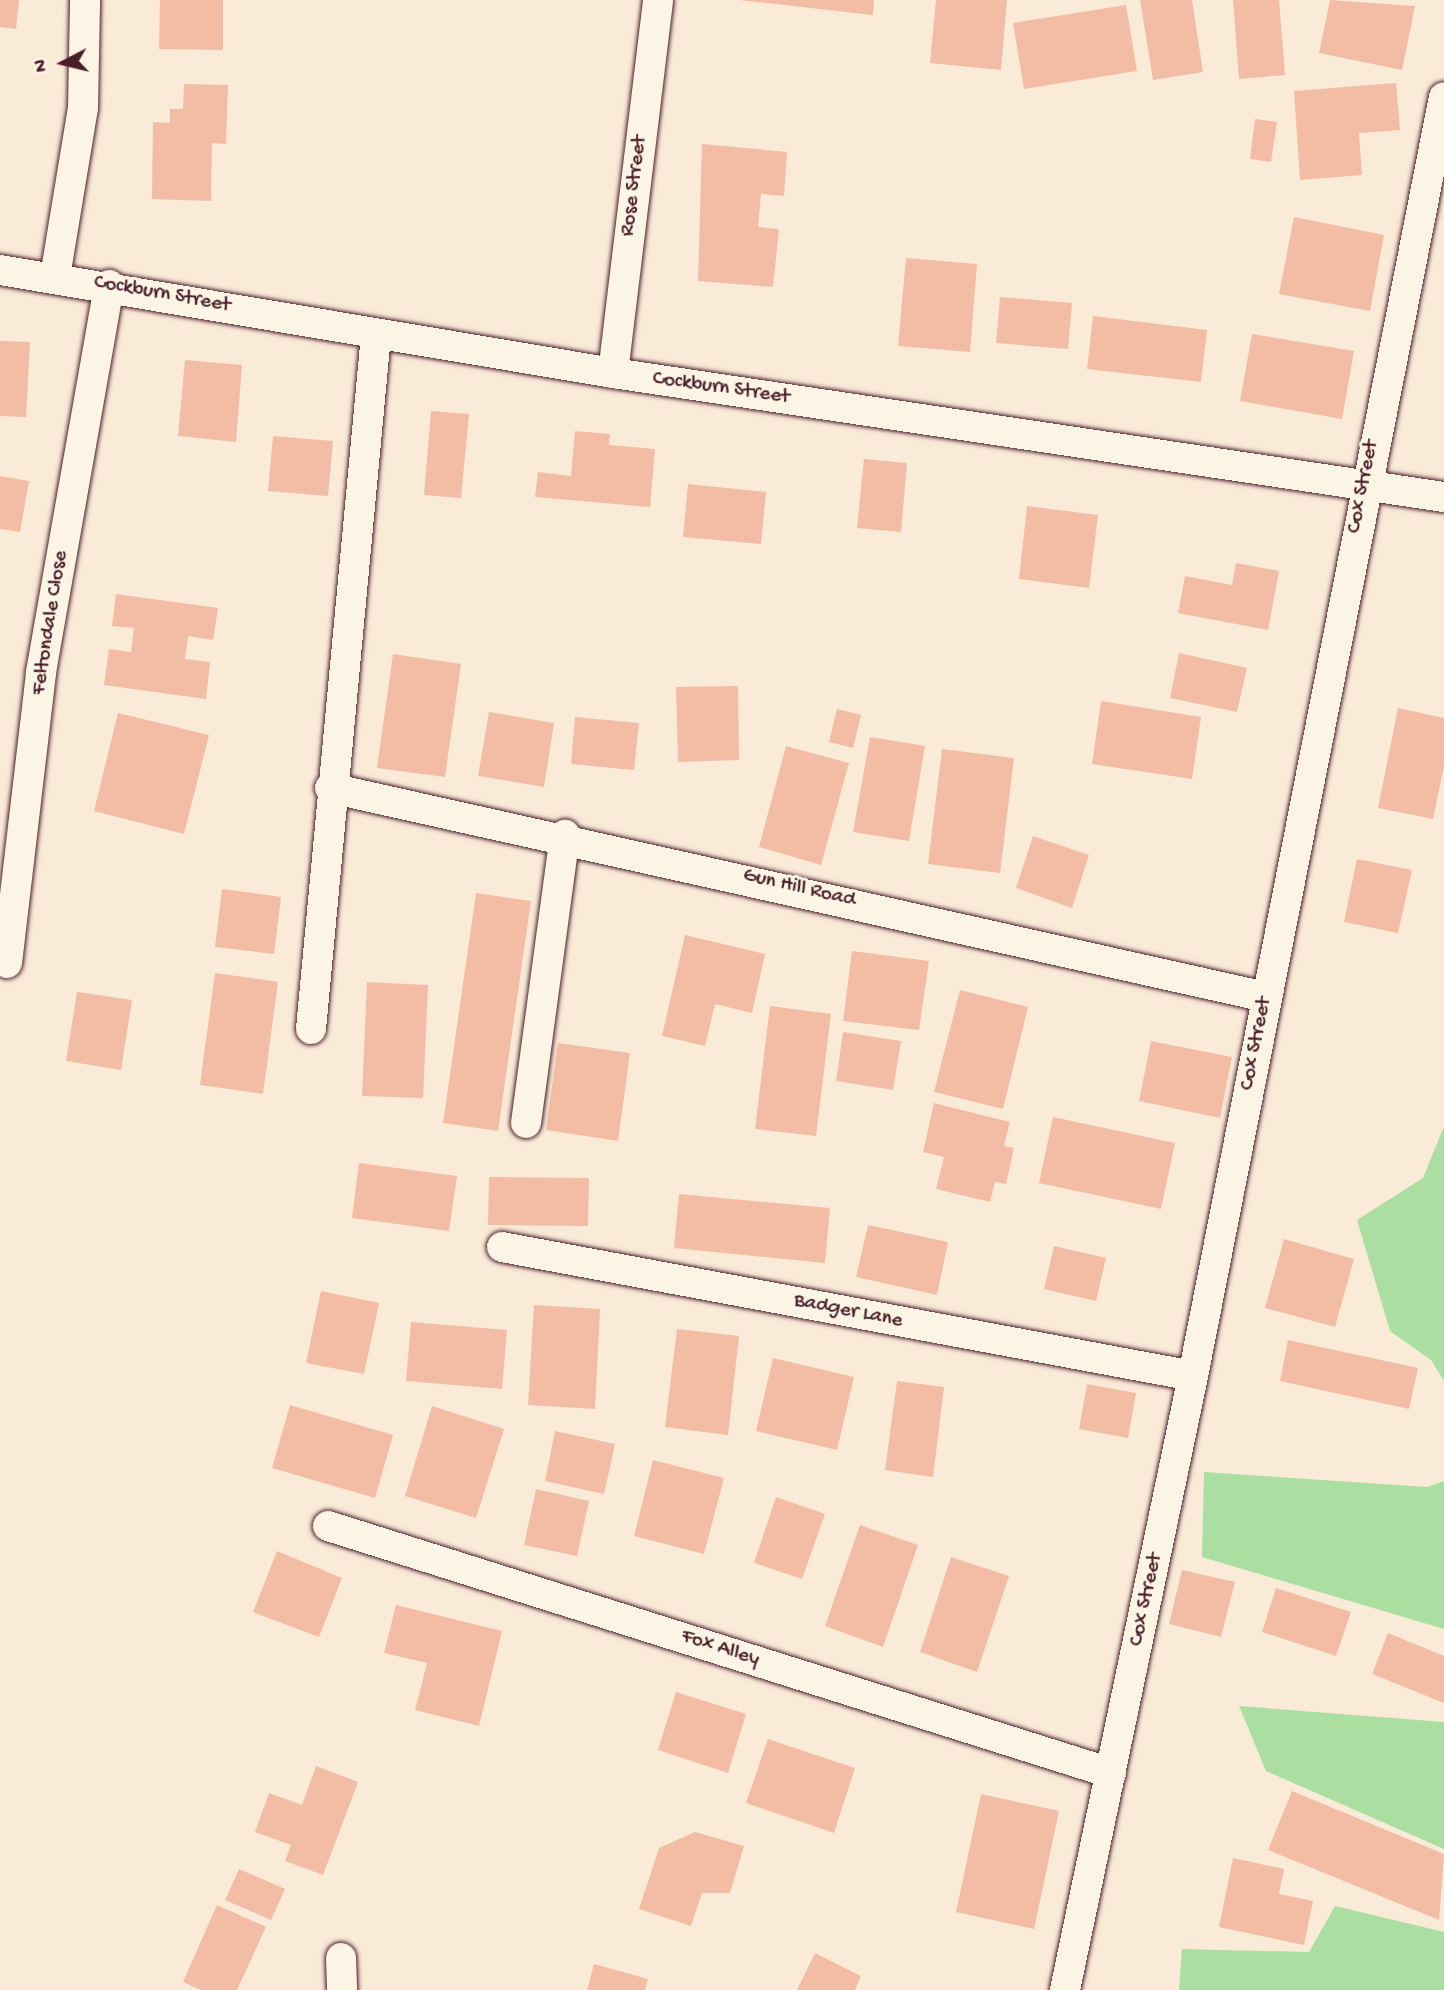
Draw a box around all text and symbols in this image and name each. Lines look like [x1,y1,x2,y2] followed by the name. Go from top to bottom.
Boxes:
[28,28,98,98] north arrow
[29,58,54,73] text: N
[616,134,654,238] street label: Rose Street
[92,271,232,319] street label: Cockburn Street
[651,367,791,411] street label: Cockburn Street
[1343,438,1385,536] street label: Cox Street
[27,549,75,697] street label: Feltondale Close
[740,864,858,914] street label: Gun Hill Road
[1236,995,1278,1093] street label: Cox Street
[792,1289,904,1335] street label: Badger Lane
[1125,1551,1169,1649] street label: Cox Street
[678,1625,762,1673] street label: Fox Alley

